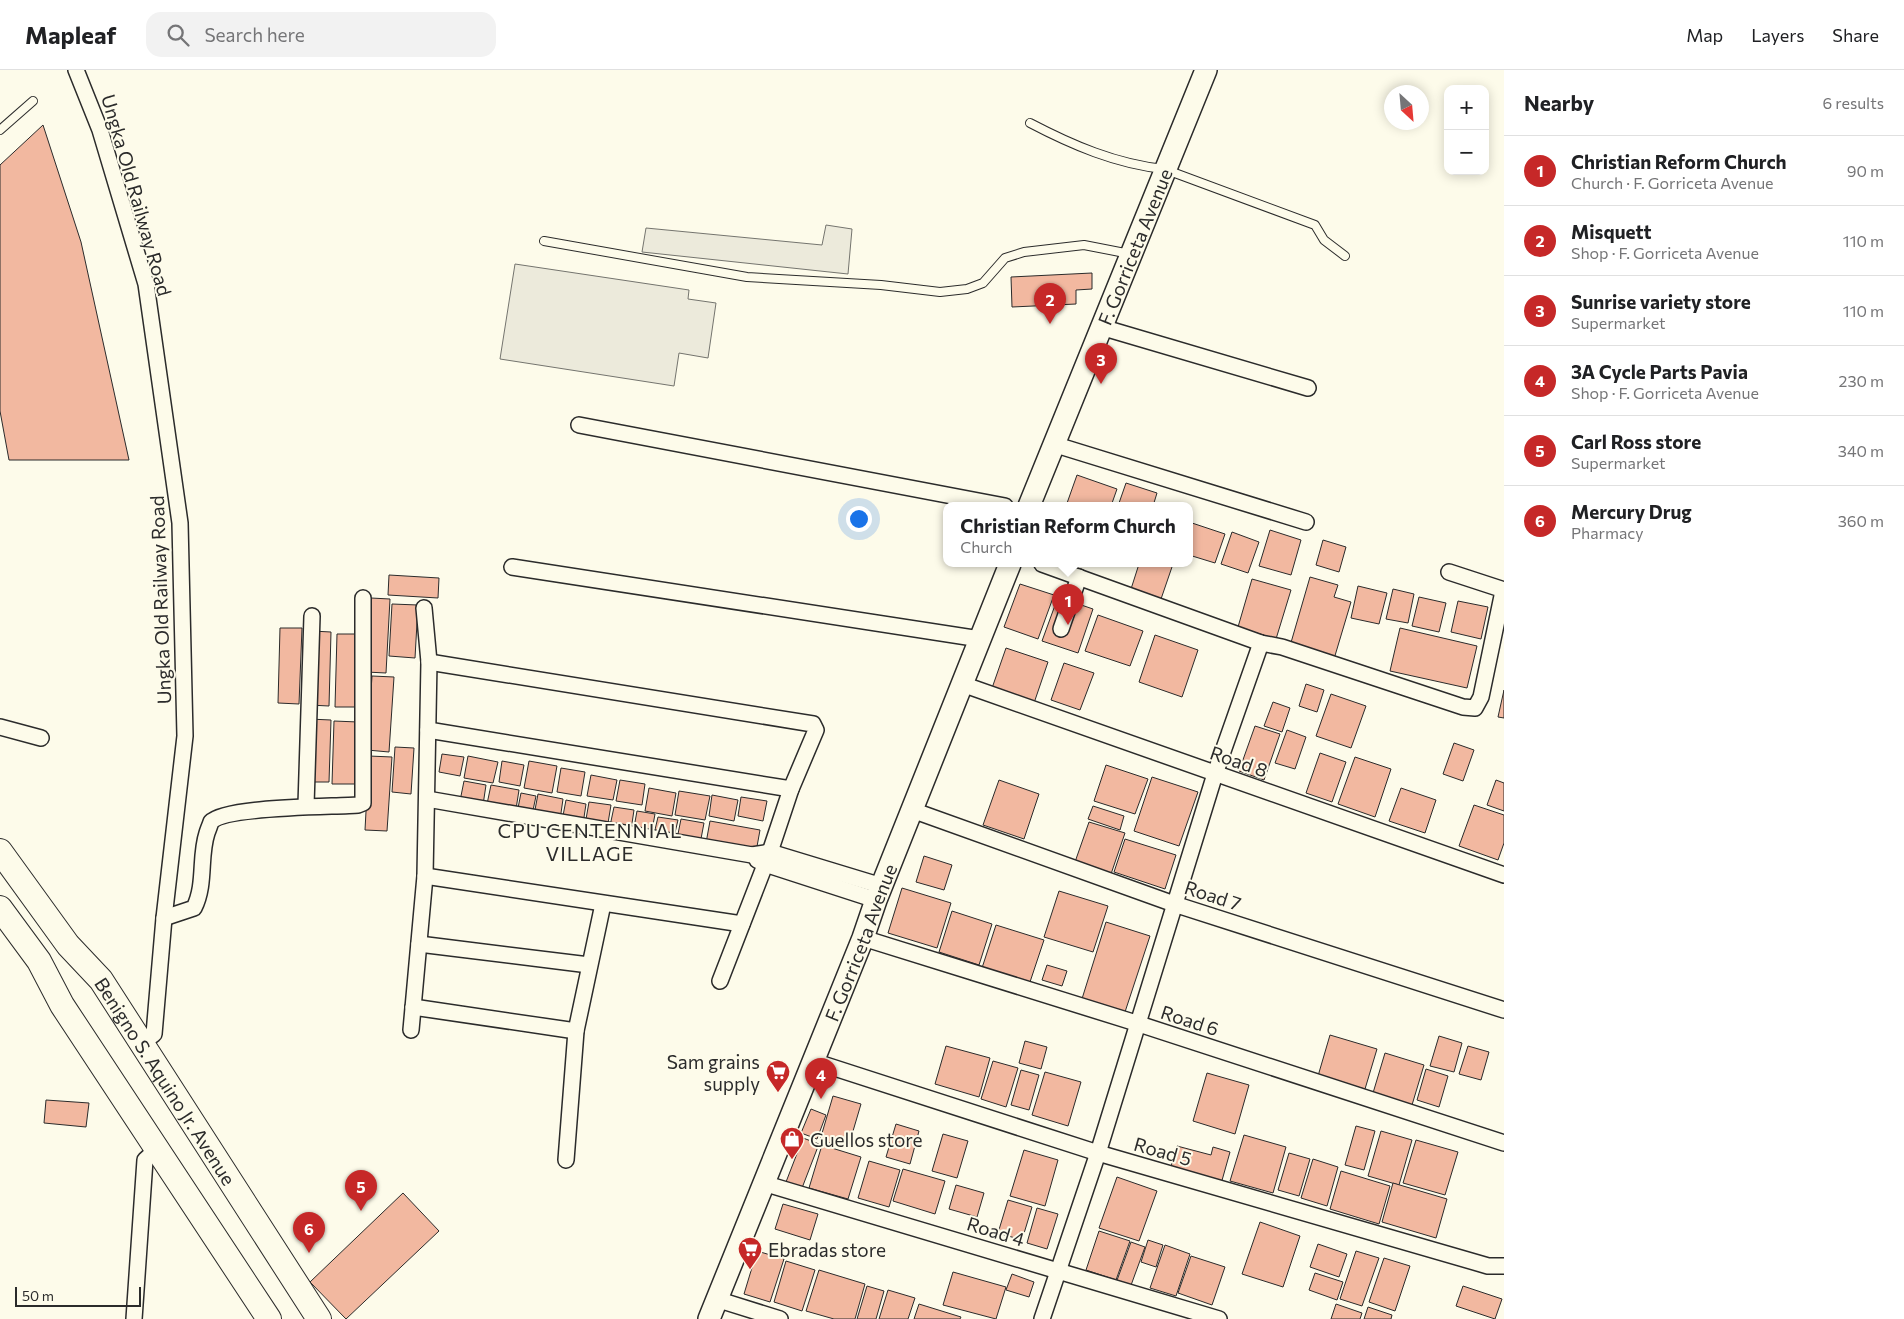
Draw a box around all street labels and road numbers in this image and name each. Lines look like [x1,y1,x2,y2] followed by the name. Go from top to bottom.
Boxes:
[97,91,177,299] street label: Ungka Old Railway Road
[1092,165,1176,328] street label: F. Gorriceta Avenue
[145,495,175,705] street label: Ungka Old Railway Road
[1207,740,1271,782] street label: Road 8
[819,860,901,1024] street label: F. Gorriceta Avenue
[1182,875,1244,915] street label: Road 7
[91,973,241,1189] street label: Benigno S. Aquino Jr. Avenue
[1158,1000,1222,1040] street label: Road 6
[1132,1132,1194,1170] street label: Road 5
[964,1211,1028,1251] street label: Road 4

